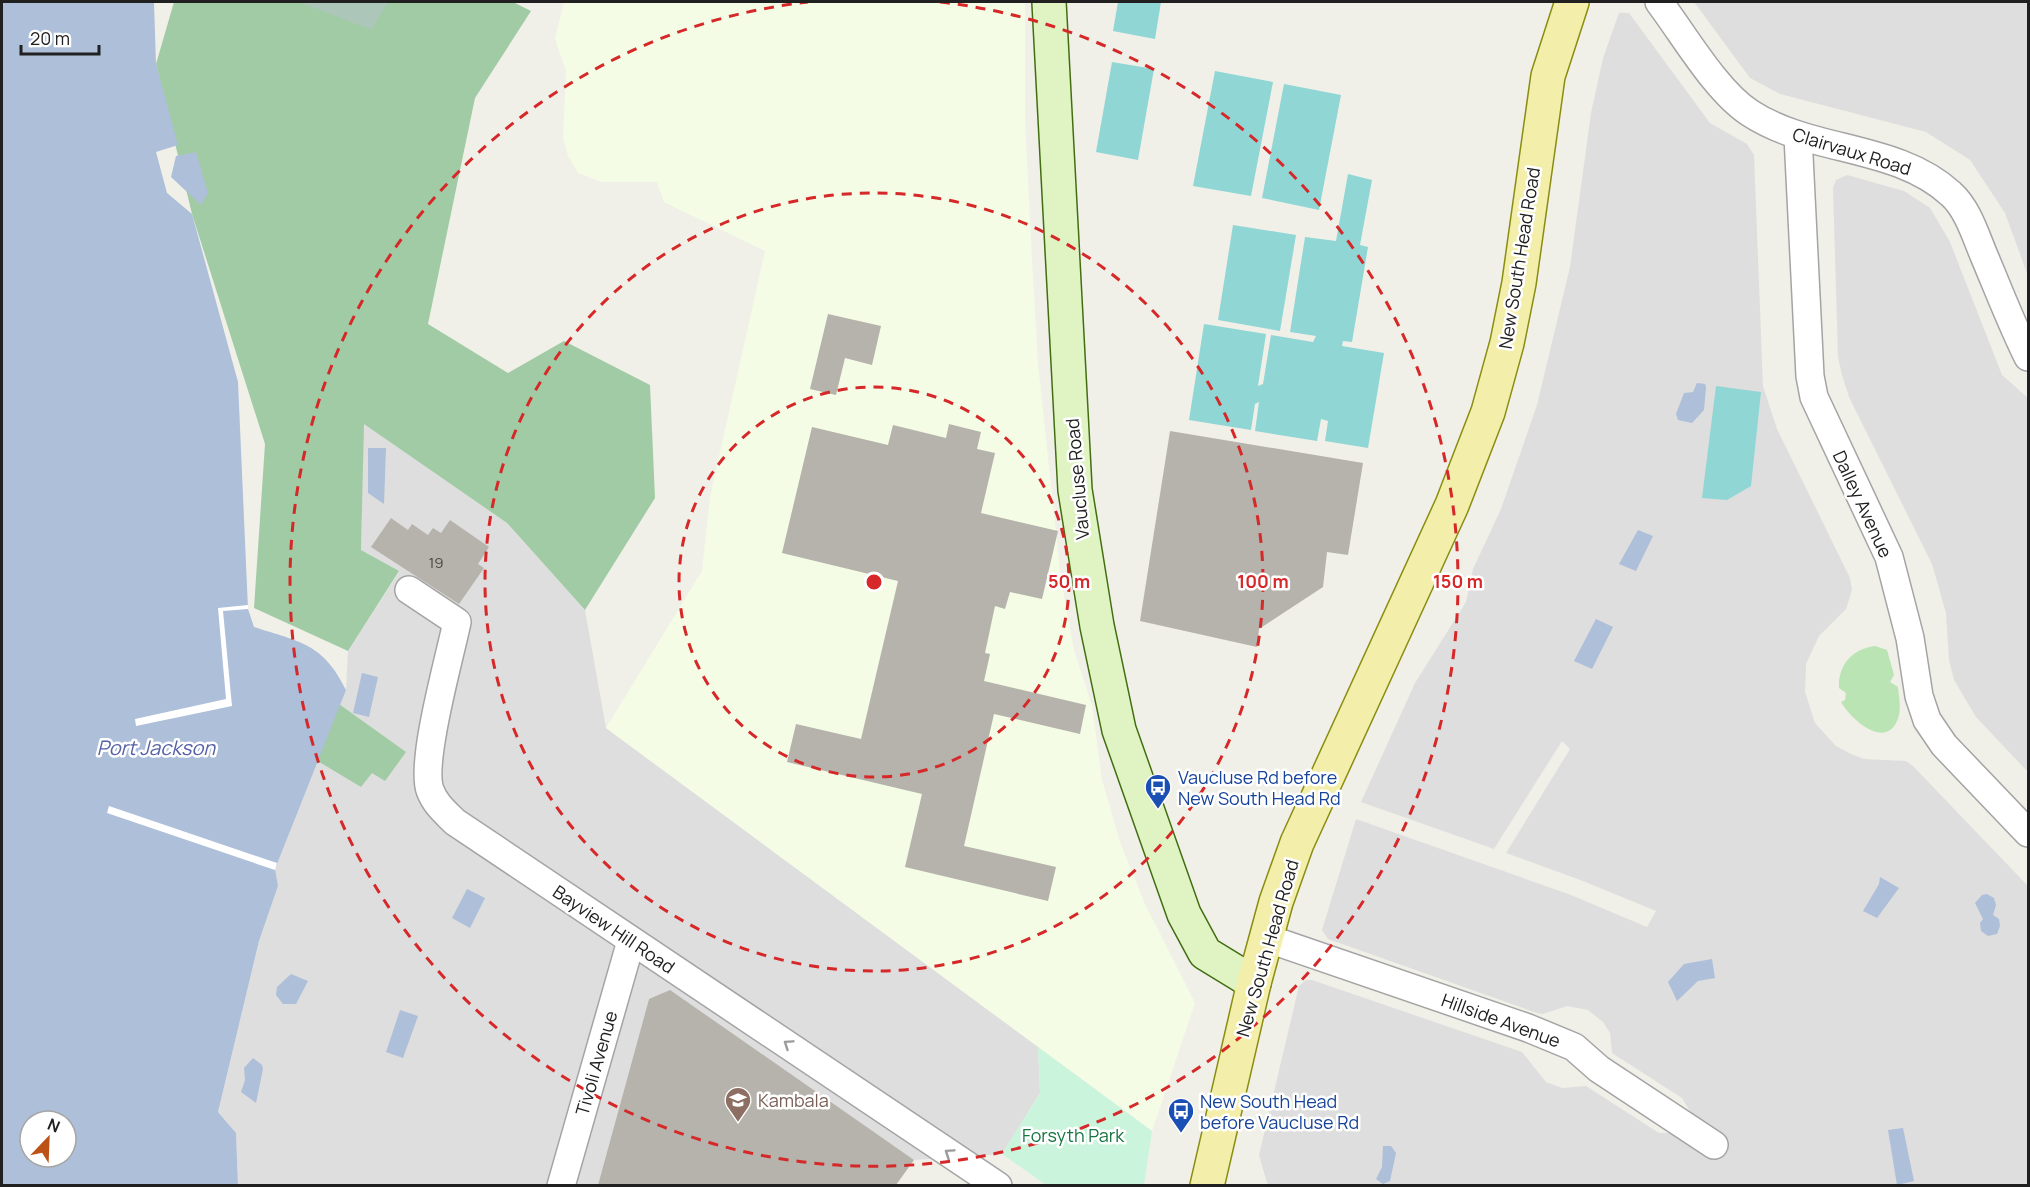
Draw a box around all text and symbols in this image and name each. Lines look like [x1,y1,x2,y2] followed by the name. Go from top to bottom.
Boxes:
[21,18,99,56] scale bar
[30,26,70,50] text: 20 m
[1790,122,1914,180] street label: Clairvaux Road
[1493,166,1545,350] street label: New South Head Road
[1060,417,1094,541] street label: Vaucluse Road
[1828,447,1898,561] street label: Dalley Avenue
[428,552,444,573] house number: 19
[1048,569,1090,593] text: 50 m
[1237,569,1289,593] text: 100 m
[1433,569,1483,593] text: 150 m
[864,572,884,592] centre of rings
[97,734,216,761] water label: Port Jackson
[1178,765,1341,810] place label: Vaucluse Rd before New South Head Rd
[1143,772,1173,810] bus stop icon: Vaucluse Rd before New South Head Rd
[1230,857,1304,1039] street label: New South Head Road
[548,879,680,979] street label: Bayview Hill Road
[1438,987,1564,1053] street label: Hillside Avenue
[570,1008,622,1118] street label: Tivoli Avenue
[784,1040,795,1051] one-way arrow
[723,1085,753,1123] school or university icon: Kambala
[758,1088,829,1112] place label: Kambala
[1200,1089,1359,1134] place label: New South Head before Vaucluse Rd
[1166,1096,1196,1134] bus stop icon: New South Head before Vaucluse Rd
[18,1109,78,1169] north arrow
[44,1113,63,1138] text: N
[1022,1123,1125,1147] park label: Forsyth Park
[945,1149,956,1160] one-way arrow

